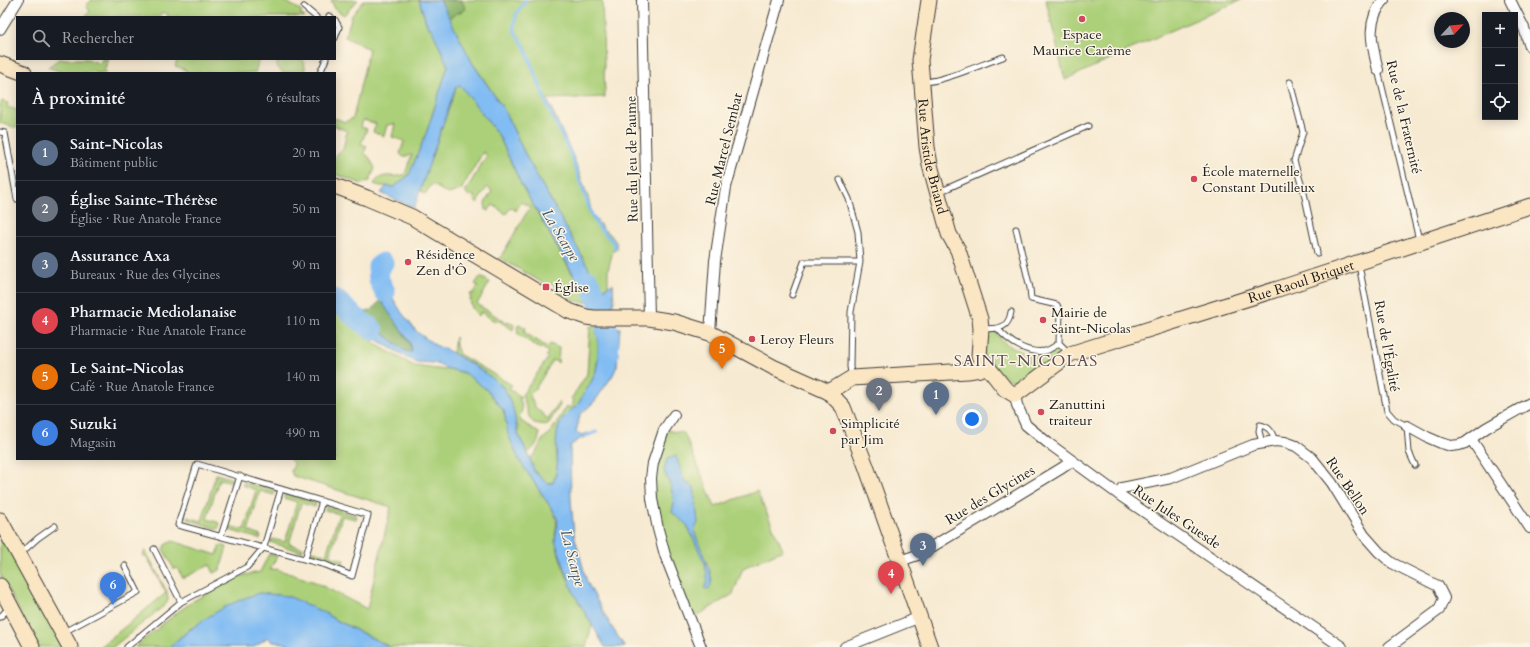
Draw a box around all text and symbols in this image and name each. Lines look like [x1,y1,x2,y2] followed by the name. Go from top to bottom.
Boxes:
[1434,12,1470,48] north arrow
[1482,12,1518,120] map controls
[1482,12,1518,48] button: +
[1077,14,1087,24] marker: Espace Maurice Carême
[16,16,336,60] search box
[1033,25,1131,60] place label: Espace Maurice Carême
[30,27,52,49] icon: search
[62,28,134,48] text: Rechercher
[1482,48,1518,84] button: −
[1382,58,1426,176] street label: Rue de la Fraternité
[1482,84,1518,120] button: locate
[32,87,126,110] text: À proximité
[266,89,320,107] text: 6 résultats
[701,90,747,207] street label: Rue Marcel Sembat
[621,95,643,223] street label: Rue du Jeu de Paume
[914,98,953,217] street label: Rue Aristide Briand
[70,134,163,154] text: Saint-Nicolas
[42,144,48,162] text: 1
[292,144,320,162] text: 20 m
[70,154,158,172] text: Bâtiment public
[1202,162,1315,197] place label: École maternelle Constant Dutilleux
[1189,174,1199,184] marker: École maternelle Constant Dutilleux
[70,190,218,210] text: Église Sainte-Thérèse
[42,200,48,218] text: 2
[292,200,320,218] text: 50 m
[537,205,585,265] water label: La Scarpe
[70,210,221,228] text: Église · Rue Anatole France
[416,245,475,280] place label: Résidence Zen d'Ô
[70,246,170,266] text: Assurance Axa
[1245,255,1357,307] street label: Rue Raoul Briquet
[42,256,48,274] text: 3
[292,256,320,274] text: 90 m
[403,257,413,267] marker: Résidence Zen d'Ô
[70,266,220,284] text: Bureaux · Rue des Glycines
[554,278,589,297] place label: Église
[541,282,551,292] marker: Église
[1370,299,1404,393] street label: Rue de l'Égalité
[70,302,237,322] text: Pharmacie Mediolanaise
[1051,303,1131,338] place label: Mairie de Saint-Nicolas
[42,312,48,330] text: 4
[286,312,320,330] text: 110 m
[1038,315,1048,325] marker: Mairie de Saint-Nicolas
[70,322,246,340] text: Pharmacie · Rue Anatole France
[760,330,834,349] place label: Leroy Fleurs
[747,334,757,344] marker: Leroy Fleurs
[709,336,735,369] pin: 5
[954,350,1098,372] district label: SAINT-NICOLAS
[70,358,184,378] text: Le Saint-Nicolas
[42,368,48,386] text: 5
[286,368,320,386] text: 140 m
[70,378,214,396] text: Café · Rue Anatole France
[866,378,892,411] pin: 2
[923,382,949,415] pin: 1
[1049,395,1105,430] place label: Zanuttini traiteur
[1036,407,1046,417] marker: Zanuttini traiteur
[962,409,982,429] your location
[70,414,117,434] text: Suzuki
[841,414,900,449] place label: Simplicité par Jim
[42,424,48,442] text: 6
[286,424,320,442] text: 490 m
[828,426,838,436] marker: Simplicité par Jim
[70,434,116,452] text: Magasin
[1322,453,1374,519] street label: Rue Bellon
[942,461,1038,529] street label: Rue des Glycines
[1129,481,1225,553] street label: Rue Jules Guesde
[556,527,590,589] water label: La Scarpe
[910,533,936,566] pin: 3
[878,561,904,594] pin: 4
[100,572,126,605] pin: 6

